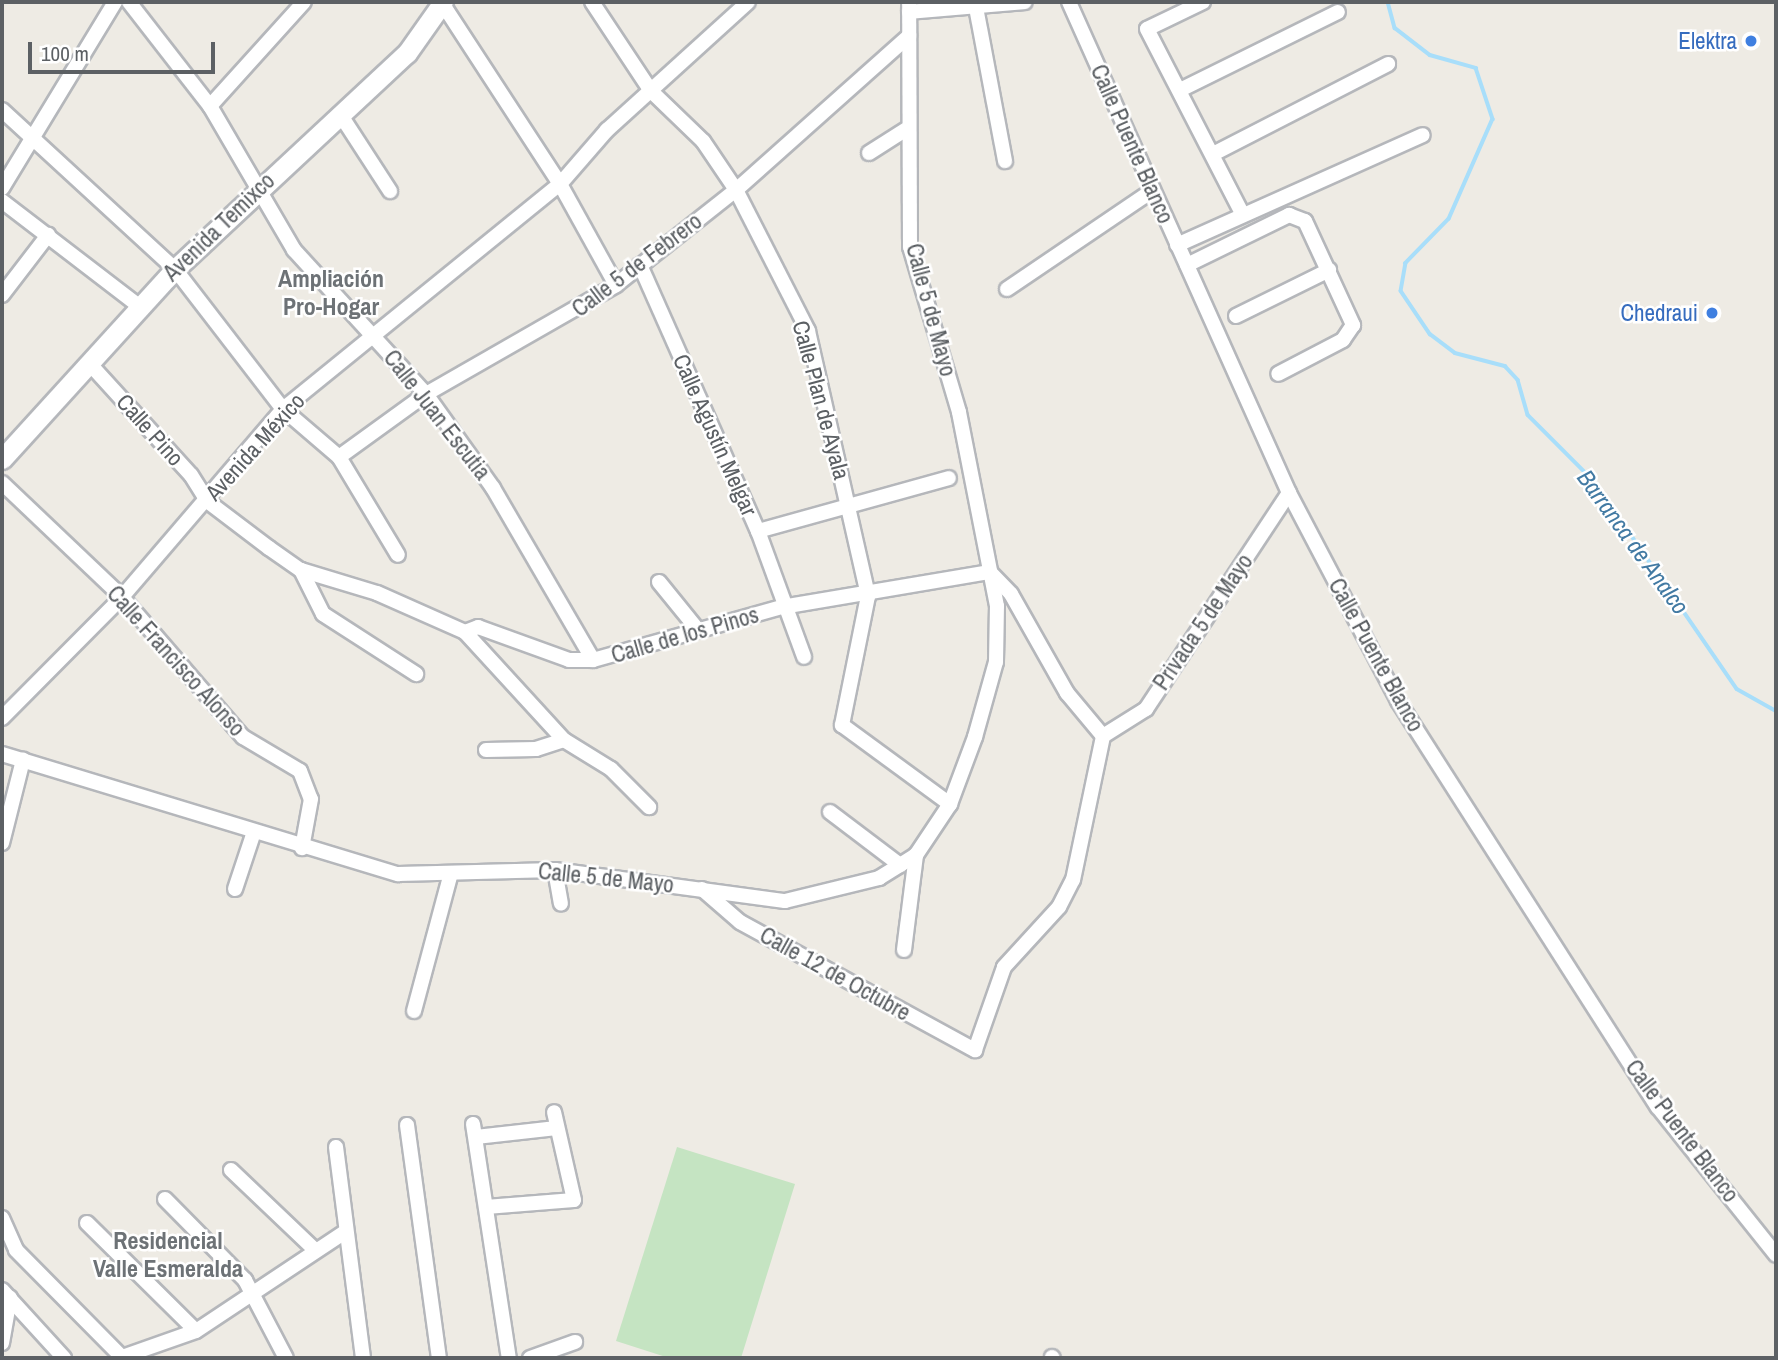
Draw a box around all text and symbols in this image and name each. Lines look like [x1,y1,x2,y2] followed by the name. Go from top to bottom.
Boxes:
[1678,27,1737,55] place label: Elektra
[32,28,219,72] scale bar
[1743,33,1759,49] marker: Elektra
[41,39,89,68] text: 100 m
[1085,60,1179,228] street label: Calle Puente Blanco
[157,167,281,287] street label: Avenida Temixco
[567,207,707,323] street label: Calle 5 de Febrero
[900,241,962,379] street label: Calle 5 de Mayo
[278,265,384,321] district label: Ampliación Pro-Hogar
[1620,299,1698,327] place label: Chedraui
[1704,305,1720,321] marker: Chedraui
[786,317,856,483] street label: Calle Plan de Ayala
[378,345,496,485] street label: Calle Juan Escutia
[667,349,763,521] street label: Calle Agustín Melgar
[111,388,189,472] street label: Calle Pino
[200,388,310,506] street label: Avenida México
[1571,464,1695,620] water label: Barranca de Analco
[1147,549,1259,695] street label: Privada 5 de Mayo
[1323,574,1429,736] street label: Calle Puente Blanco
[101,580,251,742] street label: Calle Francisco Alonso
[608,601,762,669] street label: Calle de los Pinos
[537,857,675,899] street label: Calle 5 de Mayo
[755,921,915,1027] street label: Calle 12 de Octubre
[1620,1054,1744,1208] street label: Calle Puente Blanco
[93,1227,243,1283] district label: Residencial Valle Esmeralda

